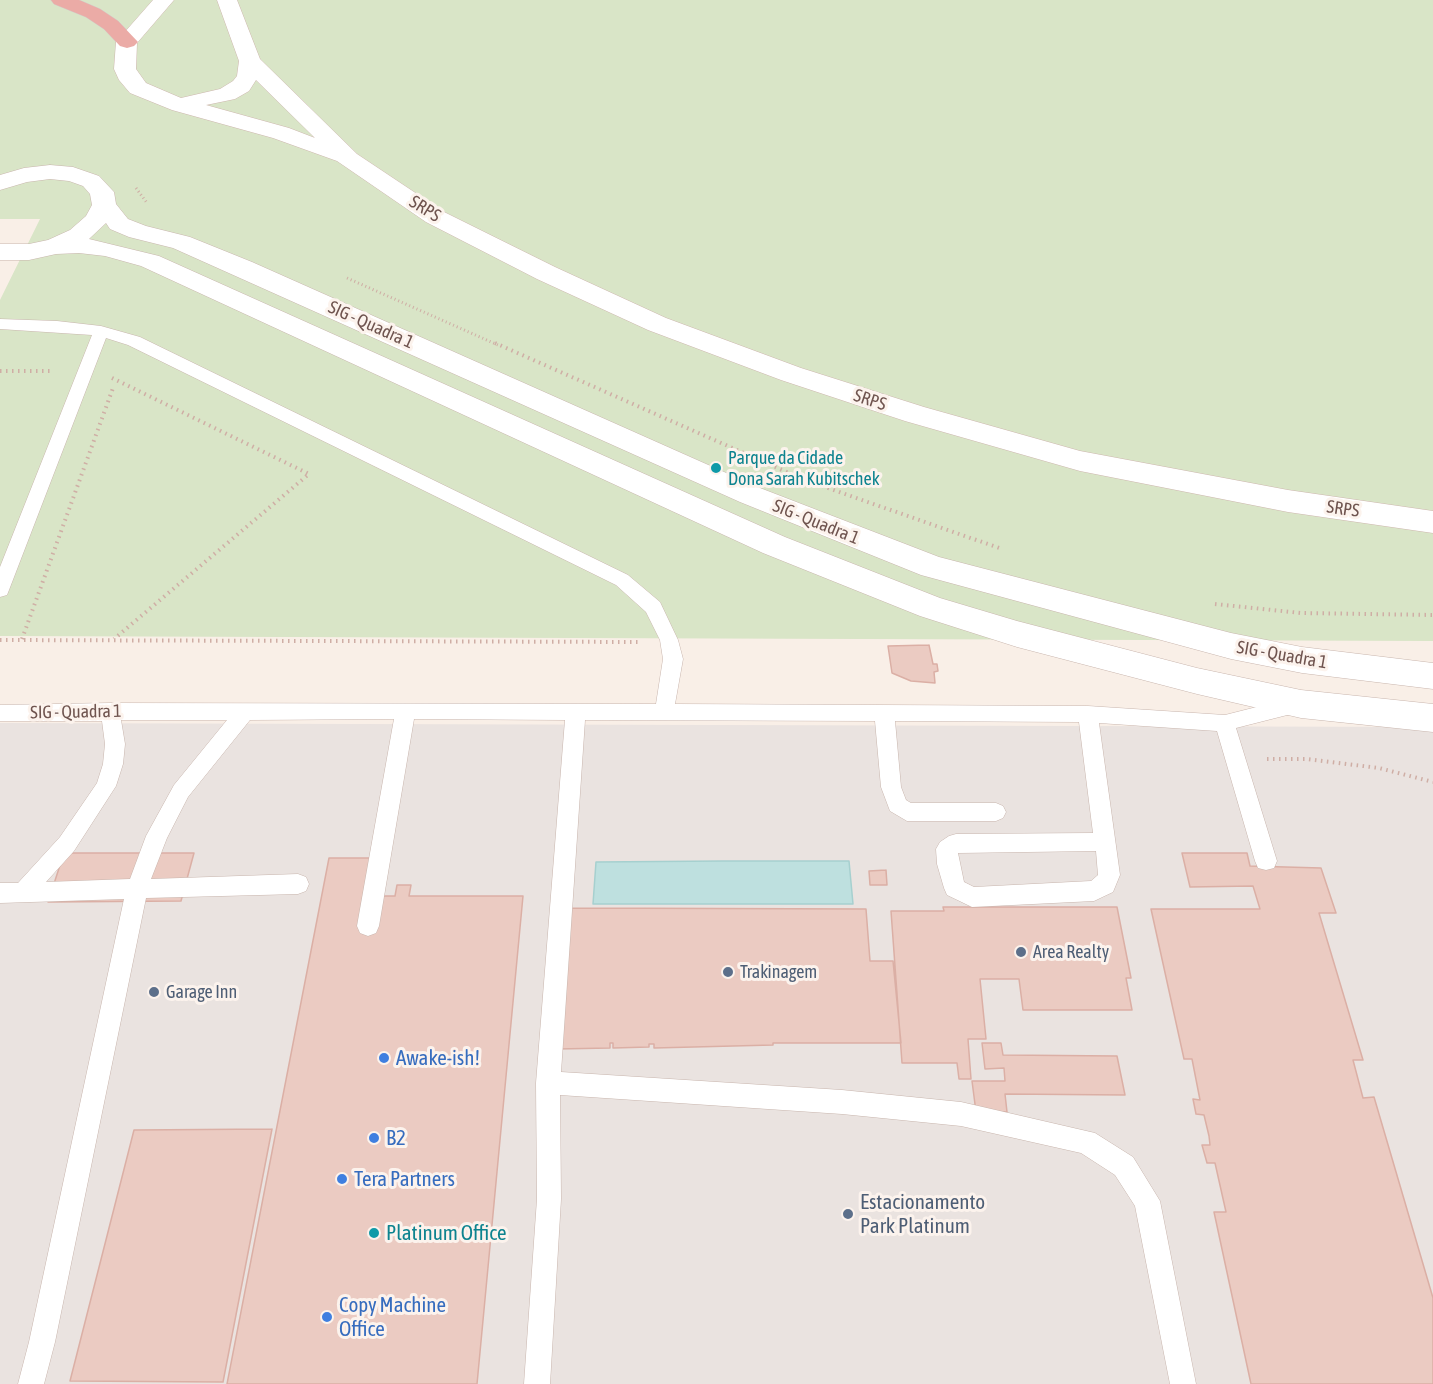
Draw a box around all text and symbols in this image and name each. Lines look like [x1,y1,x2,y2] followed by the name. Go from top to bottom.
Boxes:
[405,191,445,227] street label: SRPS
[325,297,417,353] street label: SIG - Quadra 1
[851,385,889,415] street label: SRPS
[728,447,880,490] place label: Parque da Cidade Dona Sarah Kubitschek
[709,461,723,475] marker: Parque da Cidade Dona Sarah Kubitschek
[770,495,862,549] street label: SIG - Quadra 1
[1325,496,1361,522] street label: SRPS
[1235,636,1329,674] street label: SIG - Quadra 1
[30,700,122,724] street label: SIG - Quadra 1
[1033,941,1109,963] place label: Area Realty
[1014,945,1028,959] marker: Area Realty
[740,961,817,983] place label: Trakinagem
[721,965,735,979] marker: Trakinagem
[166,981,237,1003] place label: Garage Inn
[147,985,161,999] marker: Garage Inn
[396,1045,480,1071] place label: Awake-ish!
[377,1051,391,1065] marker: Awake-ish!
[386,1125,406,1151] place label: B2
[367,1131,381,1145] marker: B2
[354,1166,455,1192] place label: Tera Partners
[335,1172,349,1186] marker: Tera Partners
[860,1189,985,1239] place label: Estacionamento Park Platinum
[841,1207,855,1221] marker: Estacionamento Park Platinum
[386,1220,507,1246] place label: Platinum Office
[367,1226,381,1240] marker: Platinum Office
[339,1292,446,1342] place label: Copy Machine Office
[320,1310,334,1324] marker: Copy Machine Office

